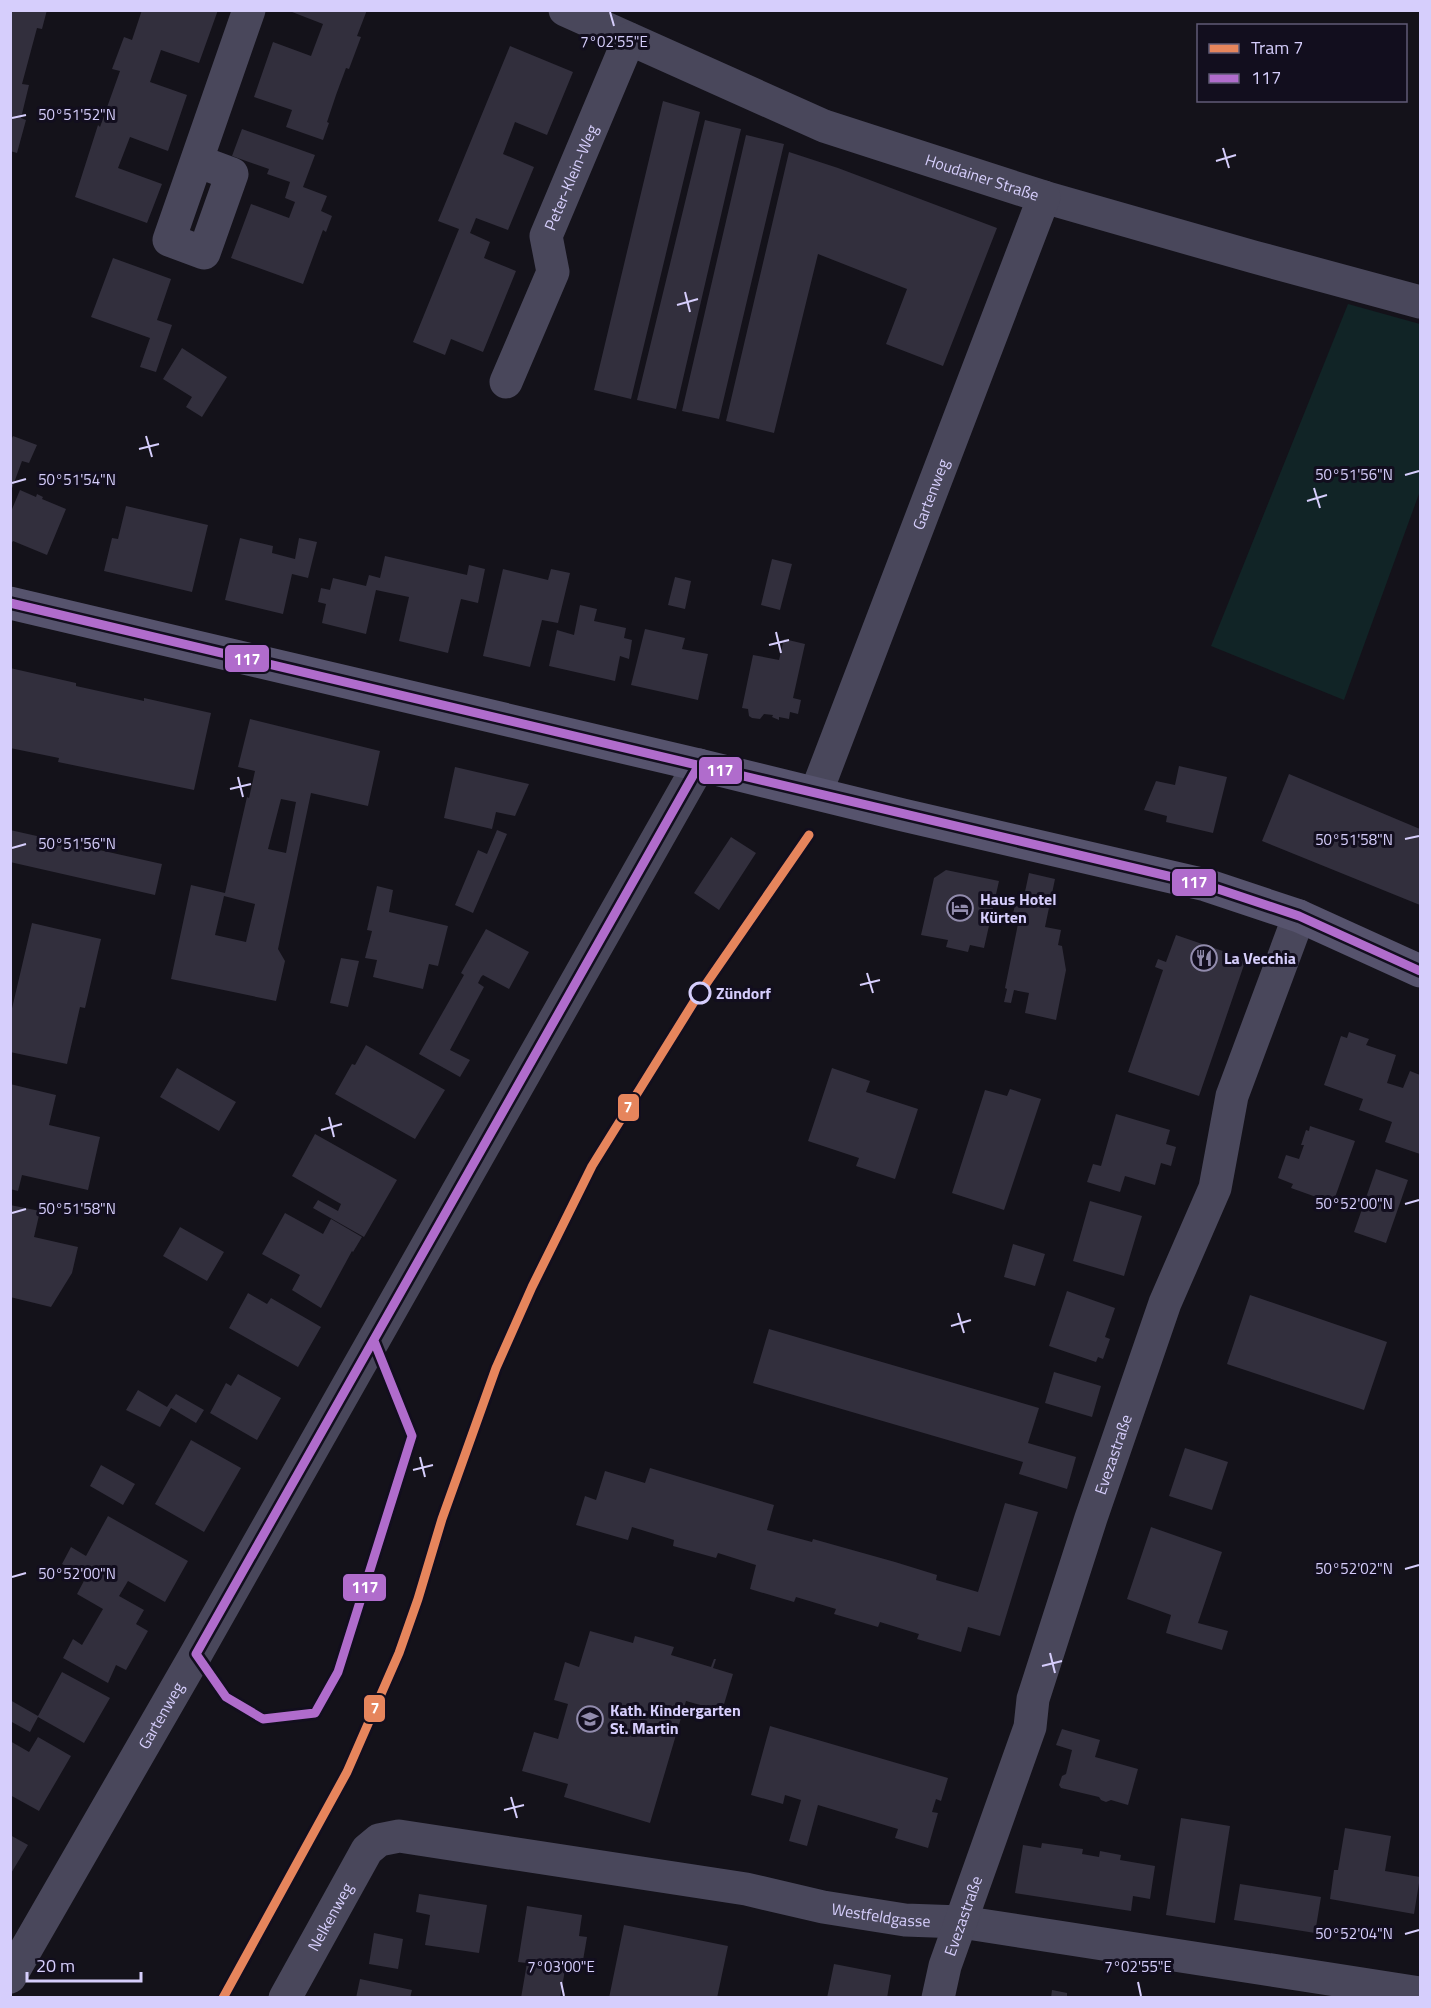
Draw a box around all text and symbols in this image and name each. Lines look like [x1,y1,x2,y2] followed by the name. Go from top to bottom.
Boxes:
[1197,24,1407,102] legend
[580,30,648,53] text: 7°02'55"E
[1251,34,1303,61] text: Tram 7
[1251,64,1281,91] text: 117
[38,103,116,126] text: 50°51'52"N
[538,121,604,234] street label: Peter-Klein-Weg
[922,147,1042,207] street label: Houdainer Straße
[906,455,955,533] street label: Gartenweg
[1315,463,1393,486] text: 50°51'56"N
[38,468,116,491] text: 50°51'54"N
[224,644,270,673] line badge: 117
[234,647,260,671] text: 117
[698,756,743,785] line badge: 117
[707,758,733,782] text: 117
[1315,828,1393,851] text: 50°51'58"N
[38,832,116,855] text: 50°51'56"N
[1171,868,1217,897] line badge: 117
[1181,870,1207,894] text: 117
[980,887,1056,929] place label: Haus Hotel Kürten
[945,893,975,923] hotel icon: Haus Hotel Kürten
[1189,943,1219,973] restaurant icon: La Vecchia
[1224,946,1296,970] place label: La Vecchia
[716,981,771,1005] place label: Zündorf
[689,982,711,1004] marker: Zündorf
[617,1093,640,1122] line badge: 7
[624,1095,632,1119] text: 7
[1315,1192,1393,1215] text: 50°52'00"N
[38,1197,116,1220] text: 50°51'58"N
[1088,1411,1138,1498] street label: Evezastraße
[1315,1557,1393,1580] text: 50°52'02"N
[38,1562,116,1585] text: 50°52'00"N
[342,1573,387,1602] line badge: 117
[352,1575,378,1599] text: 117
[132,1677,190,1753] street label: Gartenweg
[363,1694,386,1723] line badge: 7
[371,1696,379,1720] text: 7
[610,1698,741,1740] place label: Kath. Kindergarten St. Martin
[575,1704,605,1734] school or university icon: Kath. Kindergarten St. Martin
[938,1872,988,1959] street label: Evezastraße
[301,1878,359,1955] street label: Nelkenweg
[830,1897,931,1933] street label: Westfeldgasse
[1315,1922,1393,1945] text: 50°52'04"N
[27,1945,141,1983] scale bar
[36,1952,75,1979] text: 20 m
[527,1955,595,1978] text: 7°03'00"E
[1104,1955,1172,1978] text: 7°02'55"E

